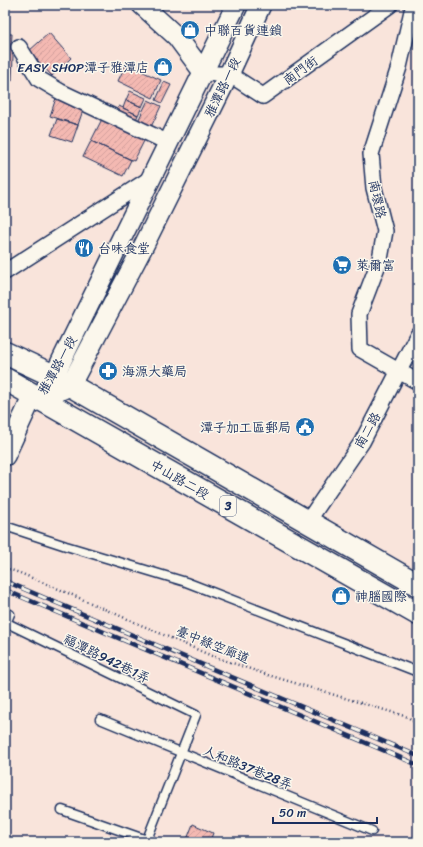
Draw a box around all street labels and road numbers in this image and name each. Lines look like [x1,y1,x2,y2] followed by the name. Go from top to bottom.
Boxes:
[278,50,323,91] street label: 南門街
[198,53,247,121] street label: 雅潭路一段
[362,178,393,221] street label: 南環路
[32,331,83,399] street label: 雅潭路一段
[348,408,387,453] street label: 南二路
[146,453,214,506] street label: 中山路二段
[220,496,236,516] road number: 3
[172,619,253,670] street label: 臺中綠空廊道
[59,627,154,689] street label: 福潭路942巷1弄
[200,739,296,796] street label: 人和路37巷28弄

